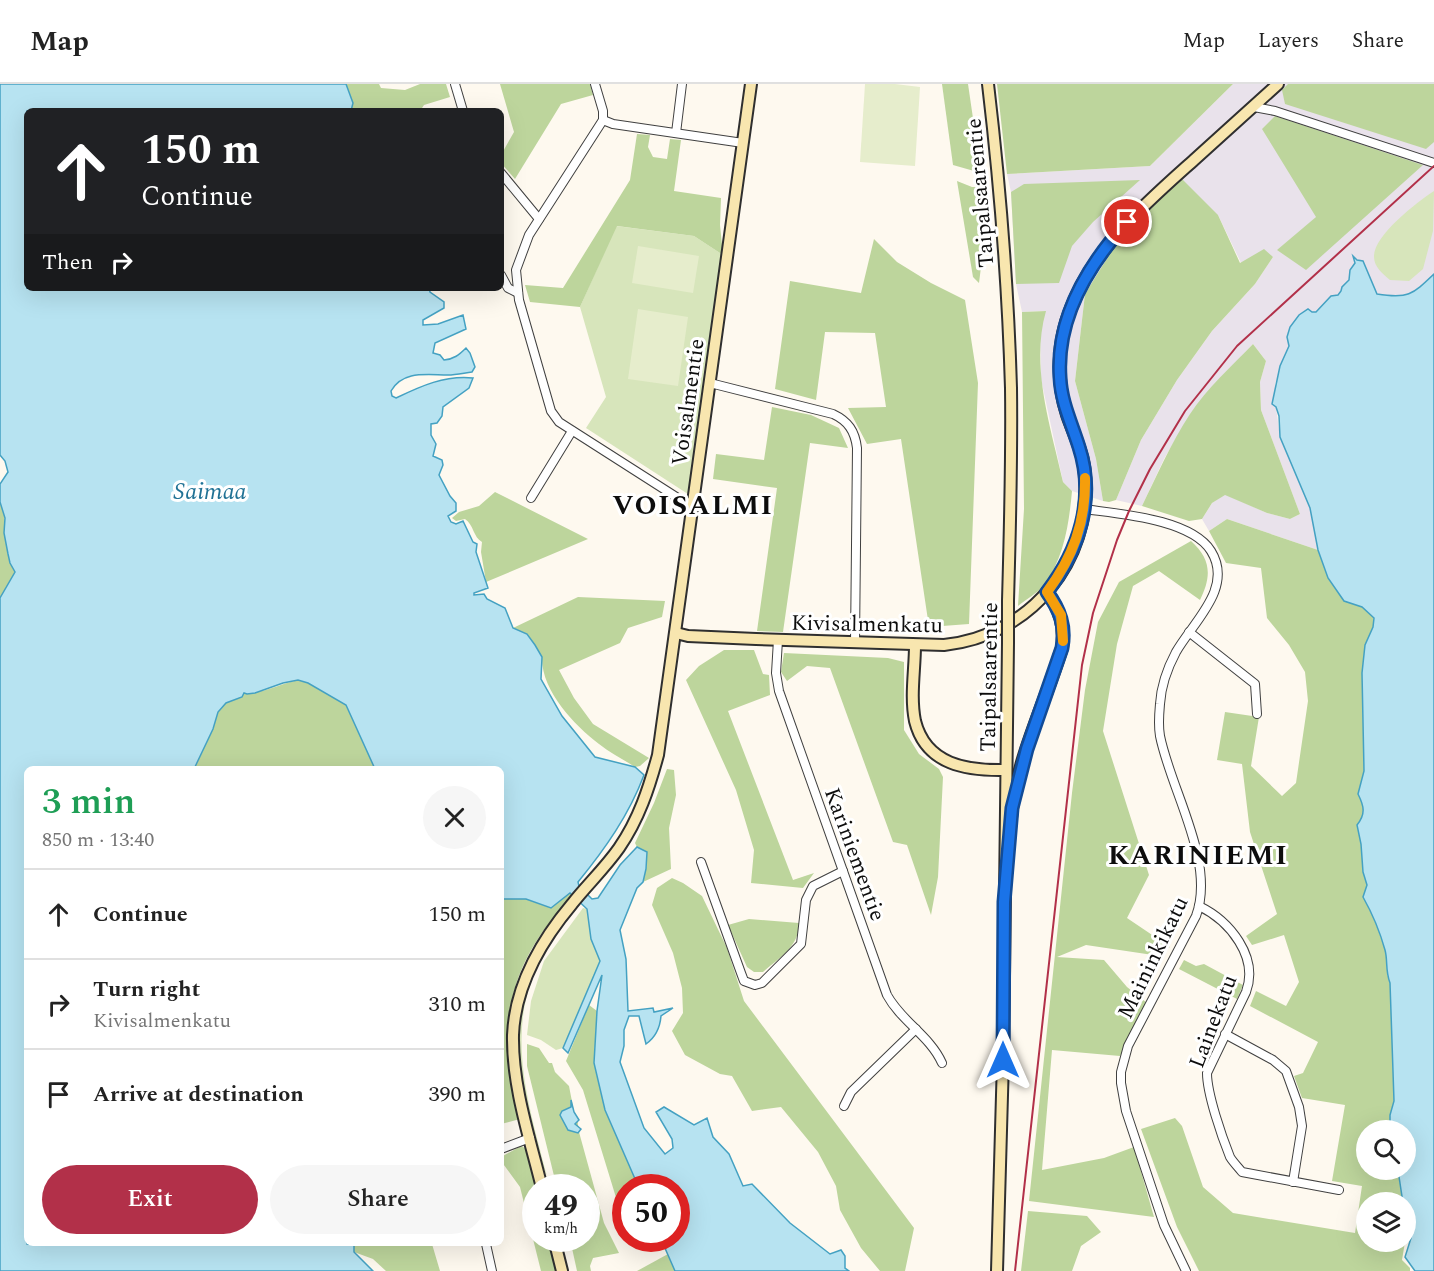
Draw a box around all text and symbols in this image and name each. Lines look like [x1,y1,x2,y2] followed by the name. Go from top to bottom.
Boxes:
[30,20,89,63] text: Map
[1183,25,1225,57] text: Map
[1258,25,1319,57] text: Layers
[1352,25,1404,57] text: Share
[958,117,1003,269] street label: Taipalsaarentie
[141,119,260,182] text: 150 m
[42,132,120,210] icon: ahead
[141,176,253,218] text: Continue
[1101,196,1152,247] pin
[1110,205,1143,238] icon: arrive
[42,246,93,279] text: Then
[105,246,138,279] icon: right
[663,336,714,468] street label: Voisalmentie
[174,474,246,510] water label: Saimaa
[612,484,774,527] district label: VOISALMI
[972,602,1007,752] street label: Taipalsaarentie
[791,607,943,642] street label: Kivisalmenkatu
[42,775,135,830] text: 3 min
[815,783,894,926] street label: Kariniementie
[423,786,486,849] button: close
[42,825,154,855] text: 850 m · 13:40
[1108,834,1288,877] district label: KARINIEMI
[1109,891,1197,1025] street label: Maininkikatu
[42,898,75,931] icon: ahead
[93,898,188,931] text: Continue
[429,898,486,931] text: 150 m
[1180,970,1246,1073] street label: Lainekatu
[93,973,200,1006] text: Turn right
[42,988,75,1021] icon: right
[429,988,486,1021] text: 310 m
[93,1006,231,1036] text: Kivisalmenkatu
[971,1028,1035,1092] position arrow
[42,1078,75,1111] icon: arrive
[93,1078,304,1111] text: Arrive at destination
[429,1078,486,1111] text: 390 m
[1356,1120,1416,1252] map controls
[1356,1120,1416,1180] button: search
[42,1165,258,1234] button: Exit
[270,1165,486,1234] button: Share
[612,1174,690,1252] speed limit sign: 50
[544,1183,578,1229] text: 49
[1356,1192,1416,1252] button: layers
[544,1217,578,1240] text: km/h

